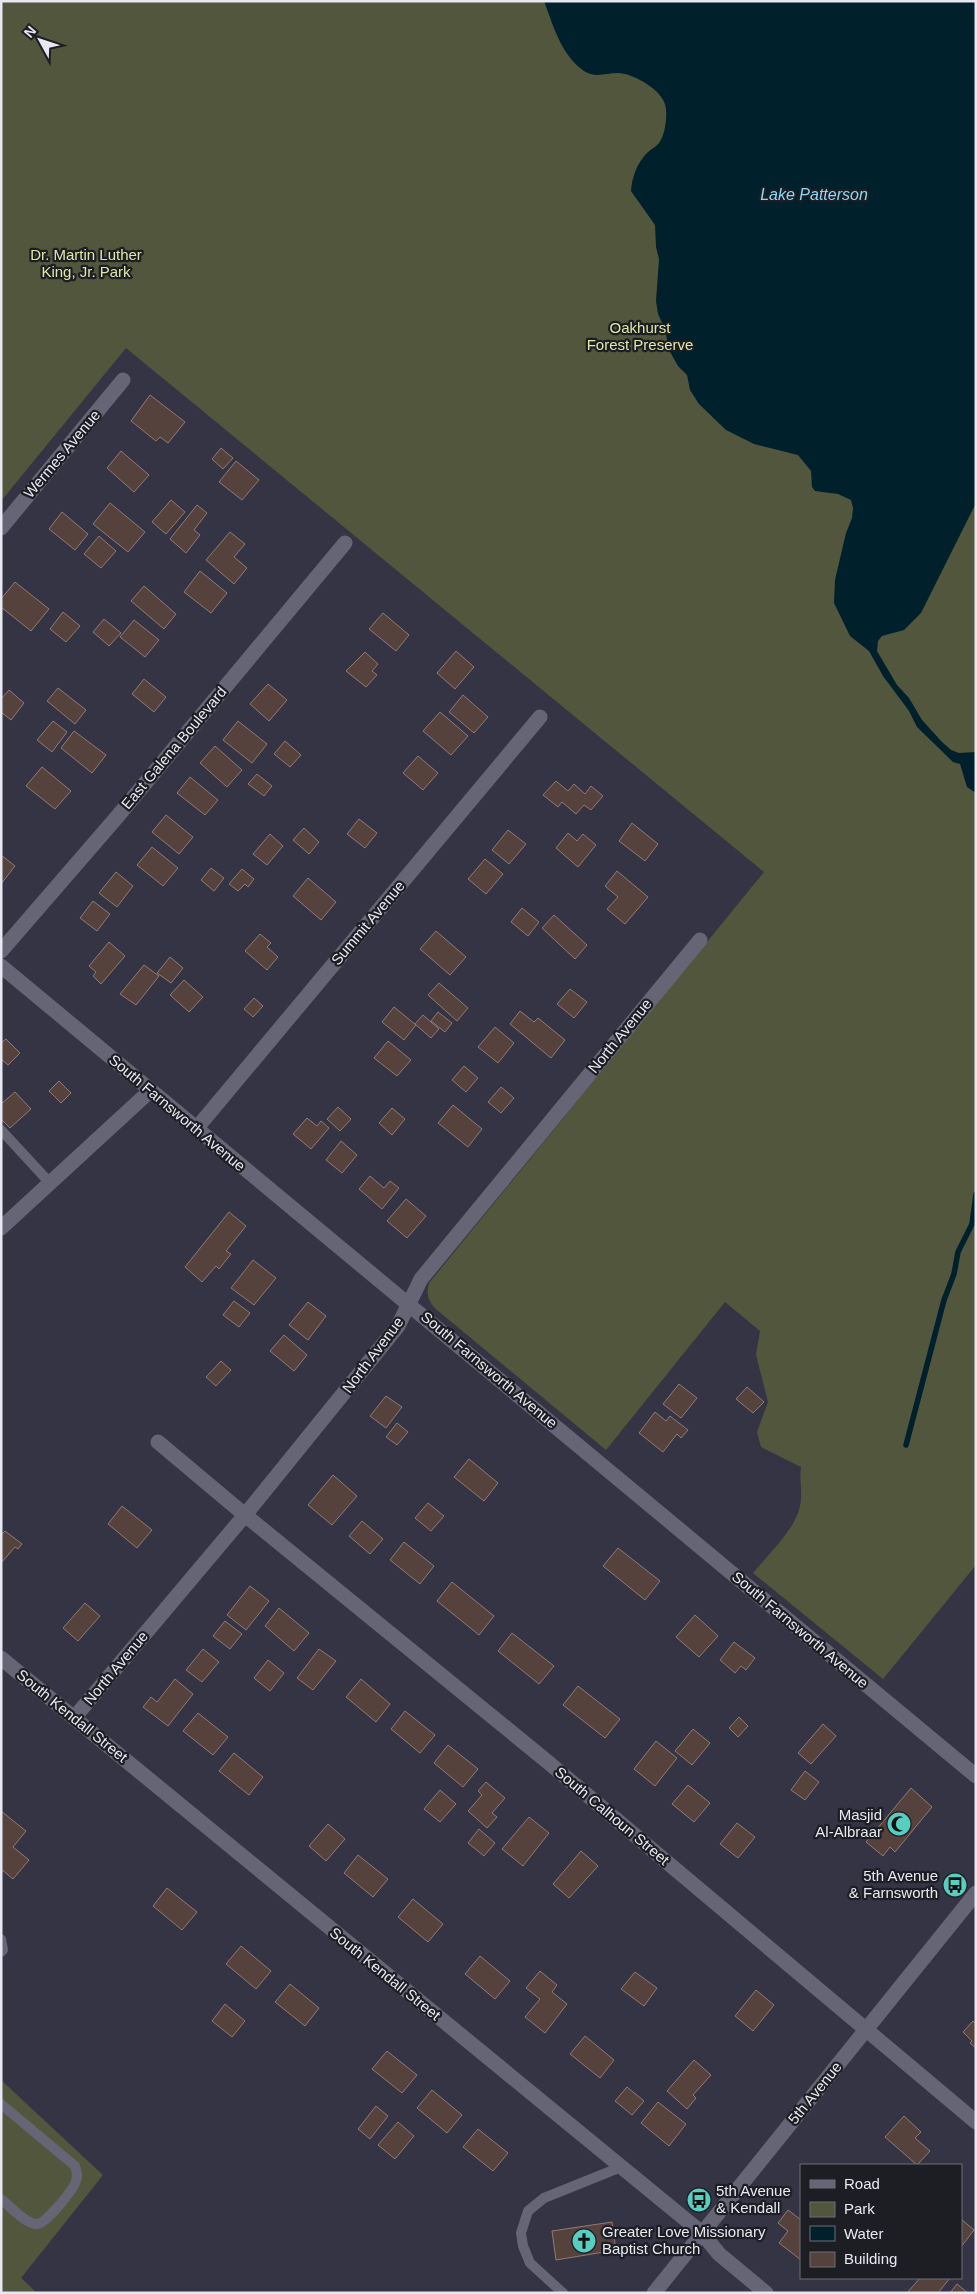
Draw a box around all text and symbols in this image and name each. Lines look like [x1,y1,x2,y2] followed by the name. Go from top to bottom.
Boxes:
[15,15,65,65] north arrow
[21,23,39,41] text: N
[760,186,868,203] water label: Lake Patterson
[30,246,142,280] park label: Dr. Martin Luther King, Jr. Park
[587,319,693,353] park label: Oakhurst Forest Preserve
[20,406,103,501] street label: Wermes Avenue
[118,683,230,812] street label: East Galena Boulevard
[327,877,408,968] street label: Summit Avenue
[584,995,655,1076] street label: North Avenue
[106,1051,249,1175] street label: South Farnsworth Avenue
[418,1308,561,1432] street label: South Farnsworth Avenue
[339,1313,407,1396] street label: North Avenue
[729,1568,872,1692] street label: South Farnsworth Avenue
[80,1628,151,1708] street label: North Avenue
[14,1666,132,1766] street label: South Kendall Street
[552,1763,673,1869] street label: South Calhoun Street
[815,1806,882,1840] place label: Masjid Al-Albraar
[886,1811,912,1837] mosque icon: Masjid Al-Albraar
[849,1867,938,1901] place label: 5th Avenue & Farnsworth
[942,1872,968,1898] bus stop icon: 5th Avenue & Farnsworth
[327,1924,445,2024] street label: South Kendall Street
[784,2058,845,2127] street label: 5th Avenue
[800,2164,962,2279] legend
[844,2175,880,2192] text: Road
[716,2182,791,2216] place label: 5th Avenue & Kendall
[686,2187,712,2213] bus stop icon: 5th Avenue & Kendall
[844,2200,875,2217] text: Park
[602,2223,766,2257] place label: Greater Love Missionary Baptist Church
[844,2225,883,2242] text: Water
[571,2228,597,2254] church icon: Greater Love Missionary Baptist Church
[844,2250,897,2267] text: Building

